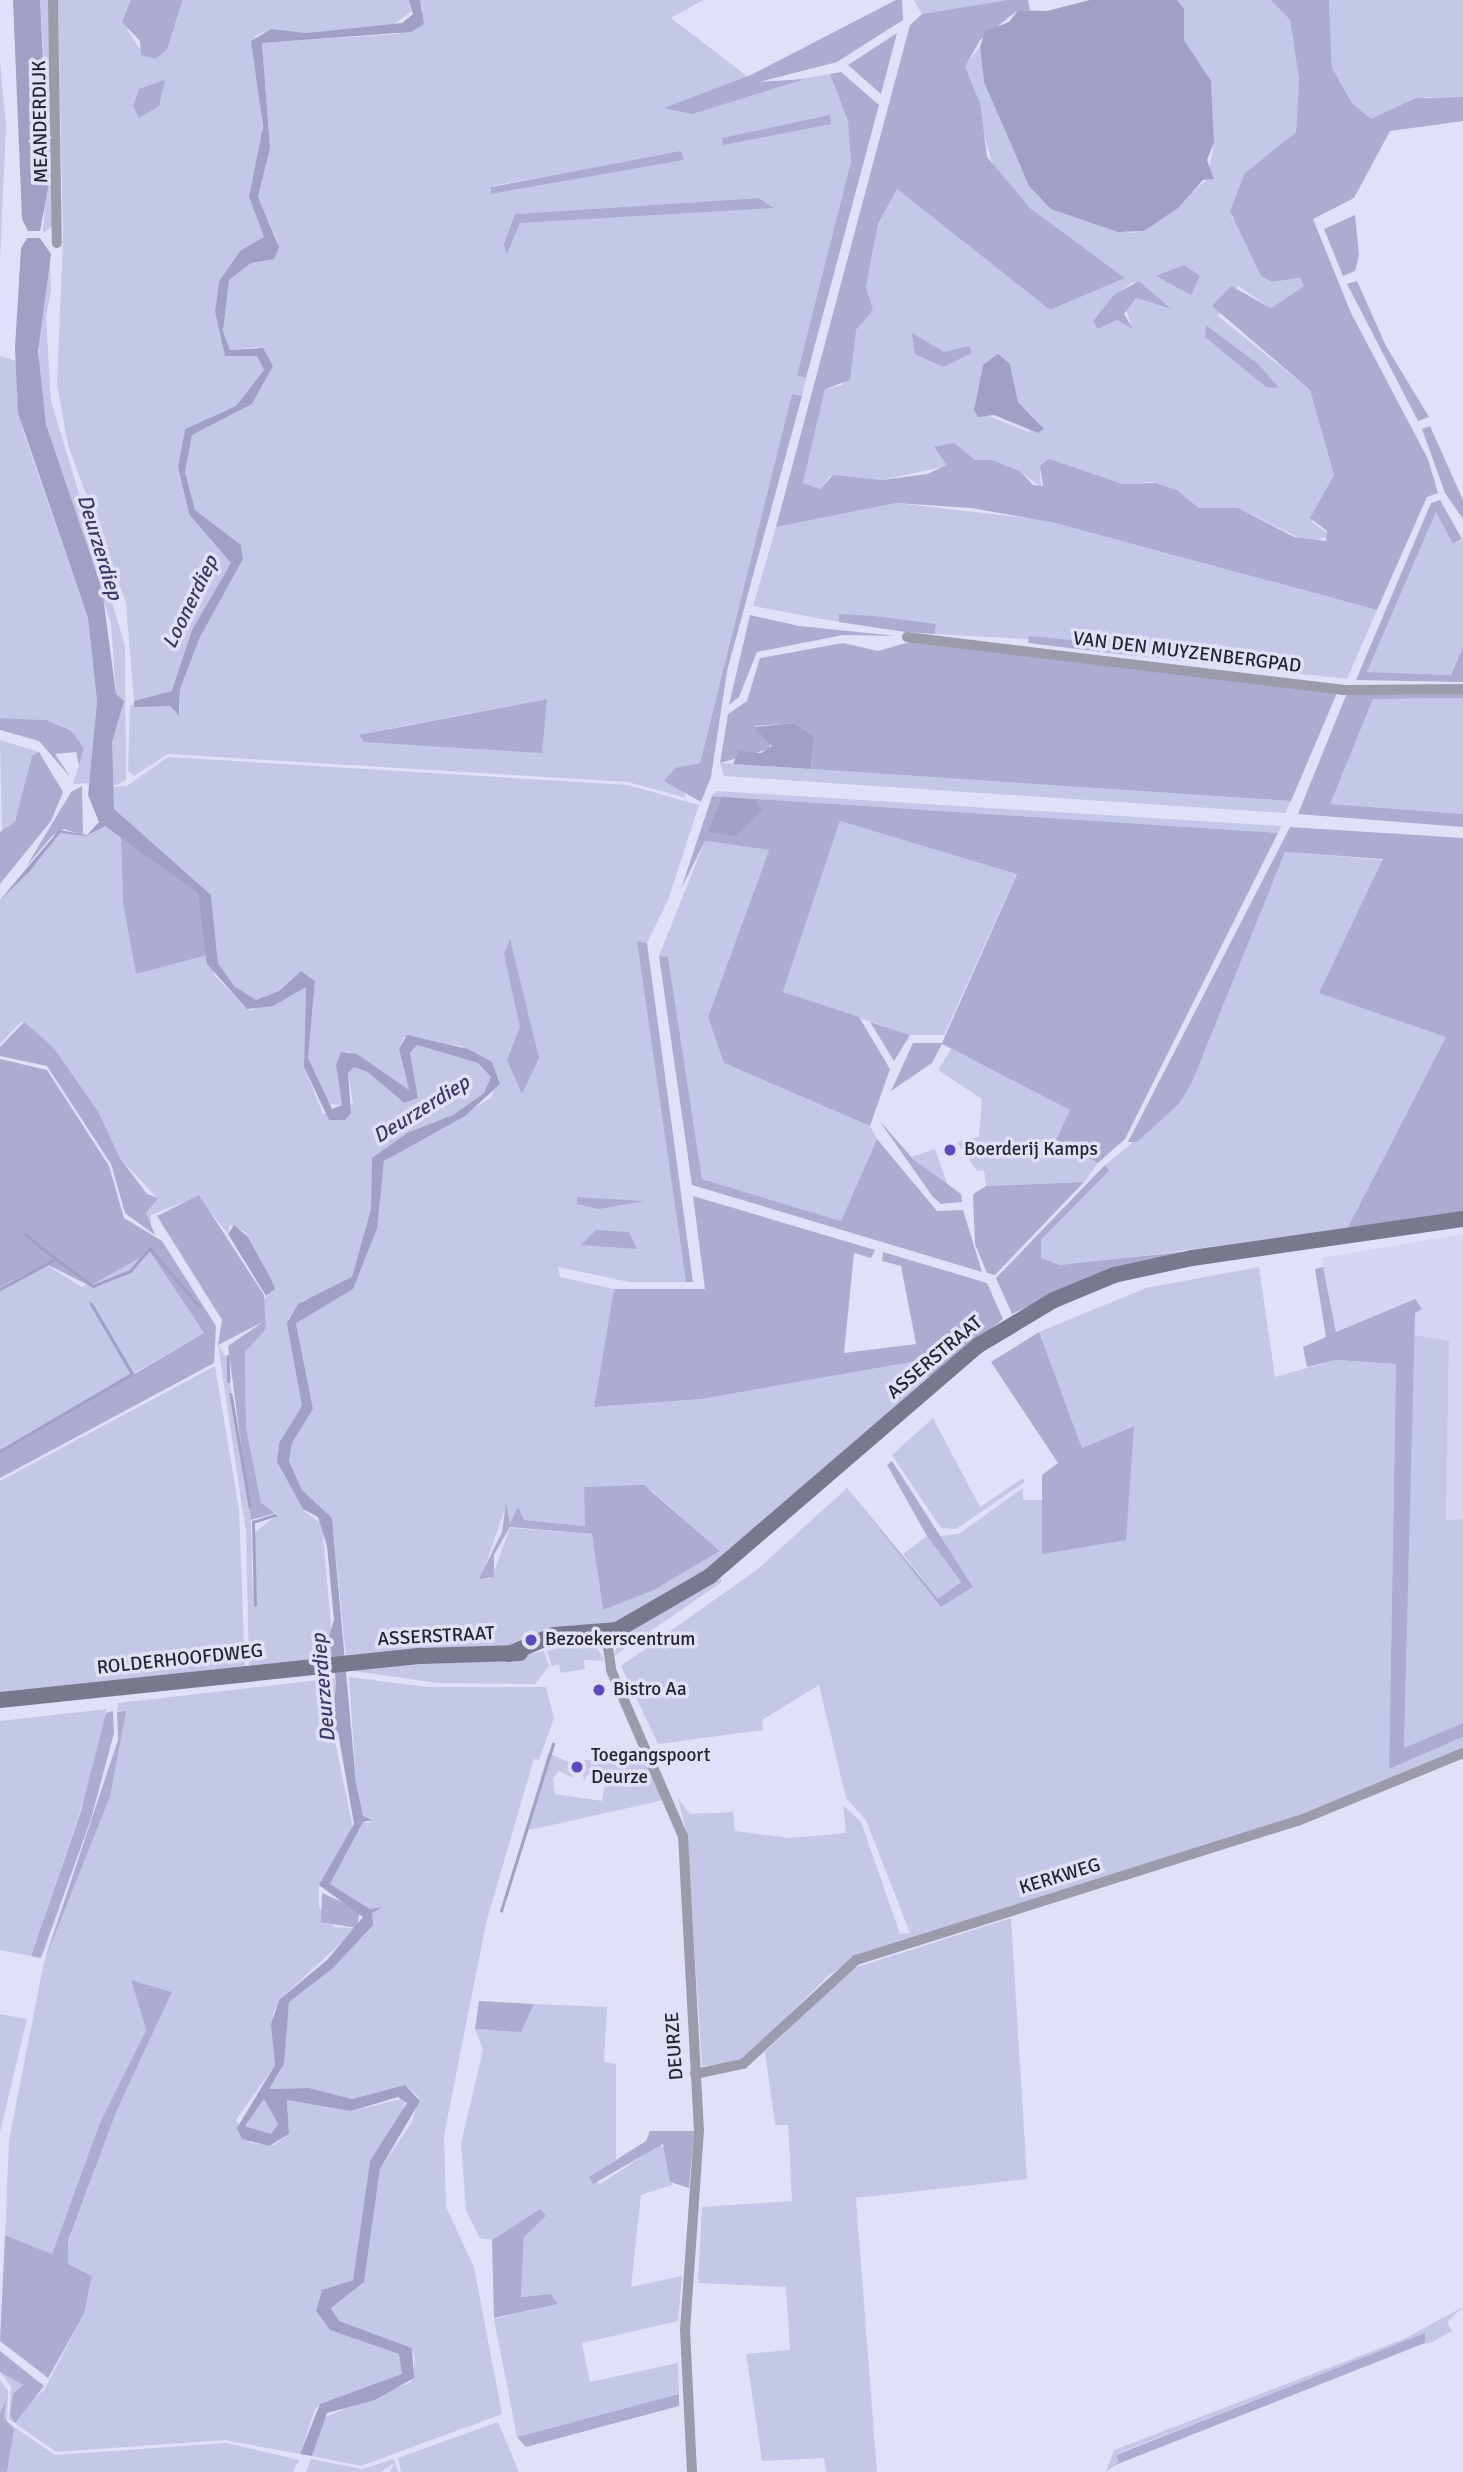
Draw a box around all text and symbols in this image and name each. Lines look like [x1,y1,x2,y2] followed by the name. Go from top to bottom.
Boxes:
[29,60,53,184] street label: MEANDERDIJK
[72,491,128,603] water label: Deurzerdiep
[157,551,223,653] water label: Loonerdiep
[1072,628,1302,678] street label: VAN DEN MUYZENBERGPAD
[368,1069,474,1149] water label: Deurzerdiep
[964,1139,1098,1161] place label: Boerderij Kamps
[942,1142,958,1158] marker: Boerderij Kamps
[883,1312,987,1404] street label: ASSERSTRAAT
[377,1623,495,1651] street label: ASSERSTRAAT
[545,1629,695,1651] place label: Bezoekerscentrum
[523,1632,539,1648] marker: Bezoekerscentrum
[306,1633,340,1743] water label: Deurzerdiep
[96,1640,264,1680] street label: ROLDERHOOFDWEG
[613,1679,687,1701] place label: Bistro Aa
[591,1682,607,1698] marker: Bistro Aa
[591,1745,710,1789] place label: Toegangspoort Deurze
[569,1759,585,1775] marker: Toegangspoort Deurze
[1017,1854,1103,1900] street label: KERKWEG
[661,2011,689,2081] street label: DEURZE

